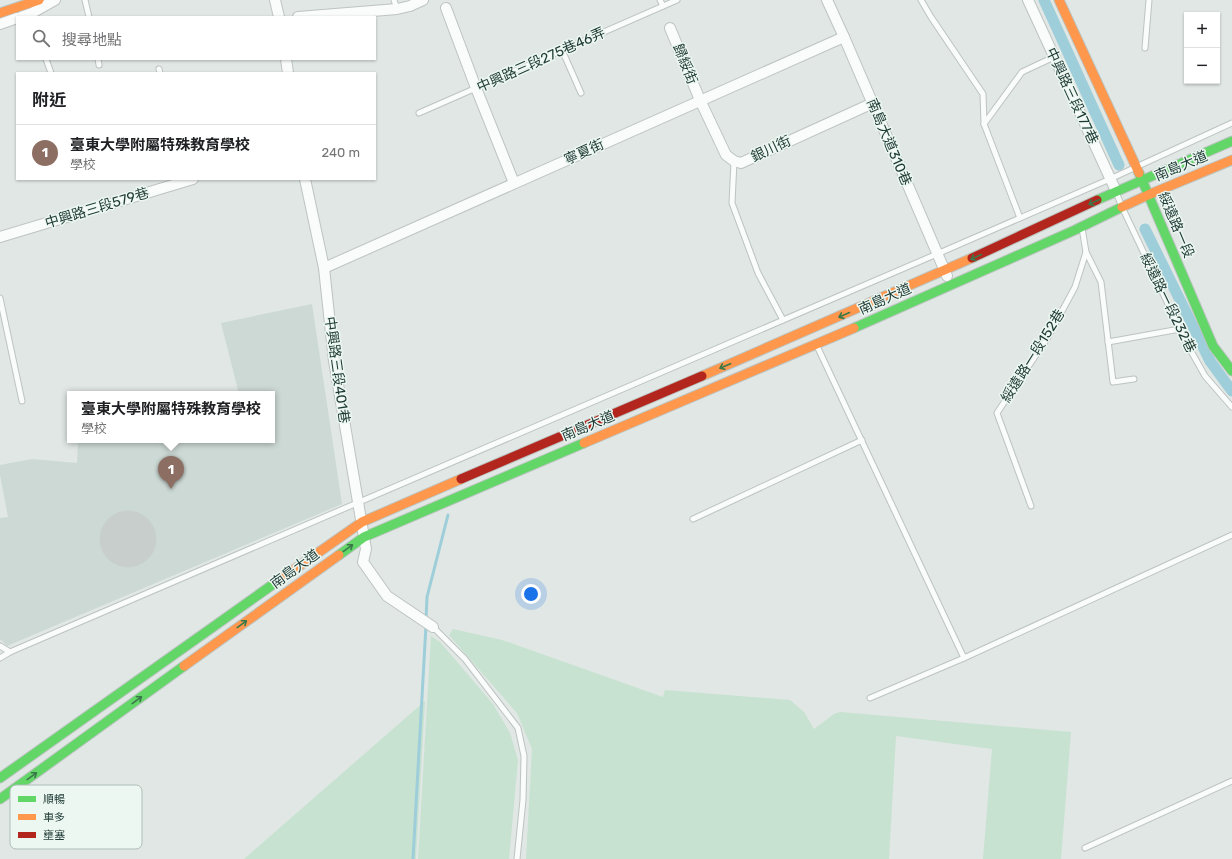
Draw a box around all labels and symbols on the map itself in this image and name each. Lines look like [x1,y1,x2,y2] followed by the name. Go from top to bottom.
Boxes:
[474,24,608,96] street label: 中興路三段275巷46弄
[669,41,701,87] street label: 歸綏街
[1042,45,1102,147] street label: 中興路三段177巷
[863,96,915,188] street label: 南島大道310巷
[748,132,794,166] street label: 銀川街
[561,136,607,168] street label: 寧夏街
[1152,147,1210,185] street label: 南島大道
[43,184,151,232] street label: 中興路三段579巷
[1155,189,1197,261] street label: 綏遠路一段
[1088,198,1100,206] one-way arrow
[1136,250,1200,356] street label: 綏遠路一段232巷
[970,254,982,261] one-way arrow
[856,280,914,318] street label: 南島大道
[998,306,1068,406] street label: 綏遠路一段152巷
[839,312,851,319] one-way arrow
[321,316,353,424] street label: 中興路三段401巷
[719,363,731,371] one-way arrow
[559,407,617,445] street label: 南島大道
[158,456,184,489] pin: 1
[342,544,353,552] one-way arrow
[267,546,323,592] street label: 南島大道
[521,584,541,604] your location
[237,620,248,628] one-way arrow
[131,696,142,704] one-way arrow
[26,772,37,780] one-way arrow
[10,785,142,849] legend
[43,793,65,806] text: 順暢
[43,811,65,824] text: 車多
[43,829,65,842] text: 壅塞

